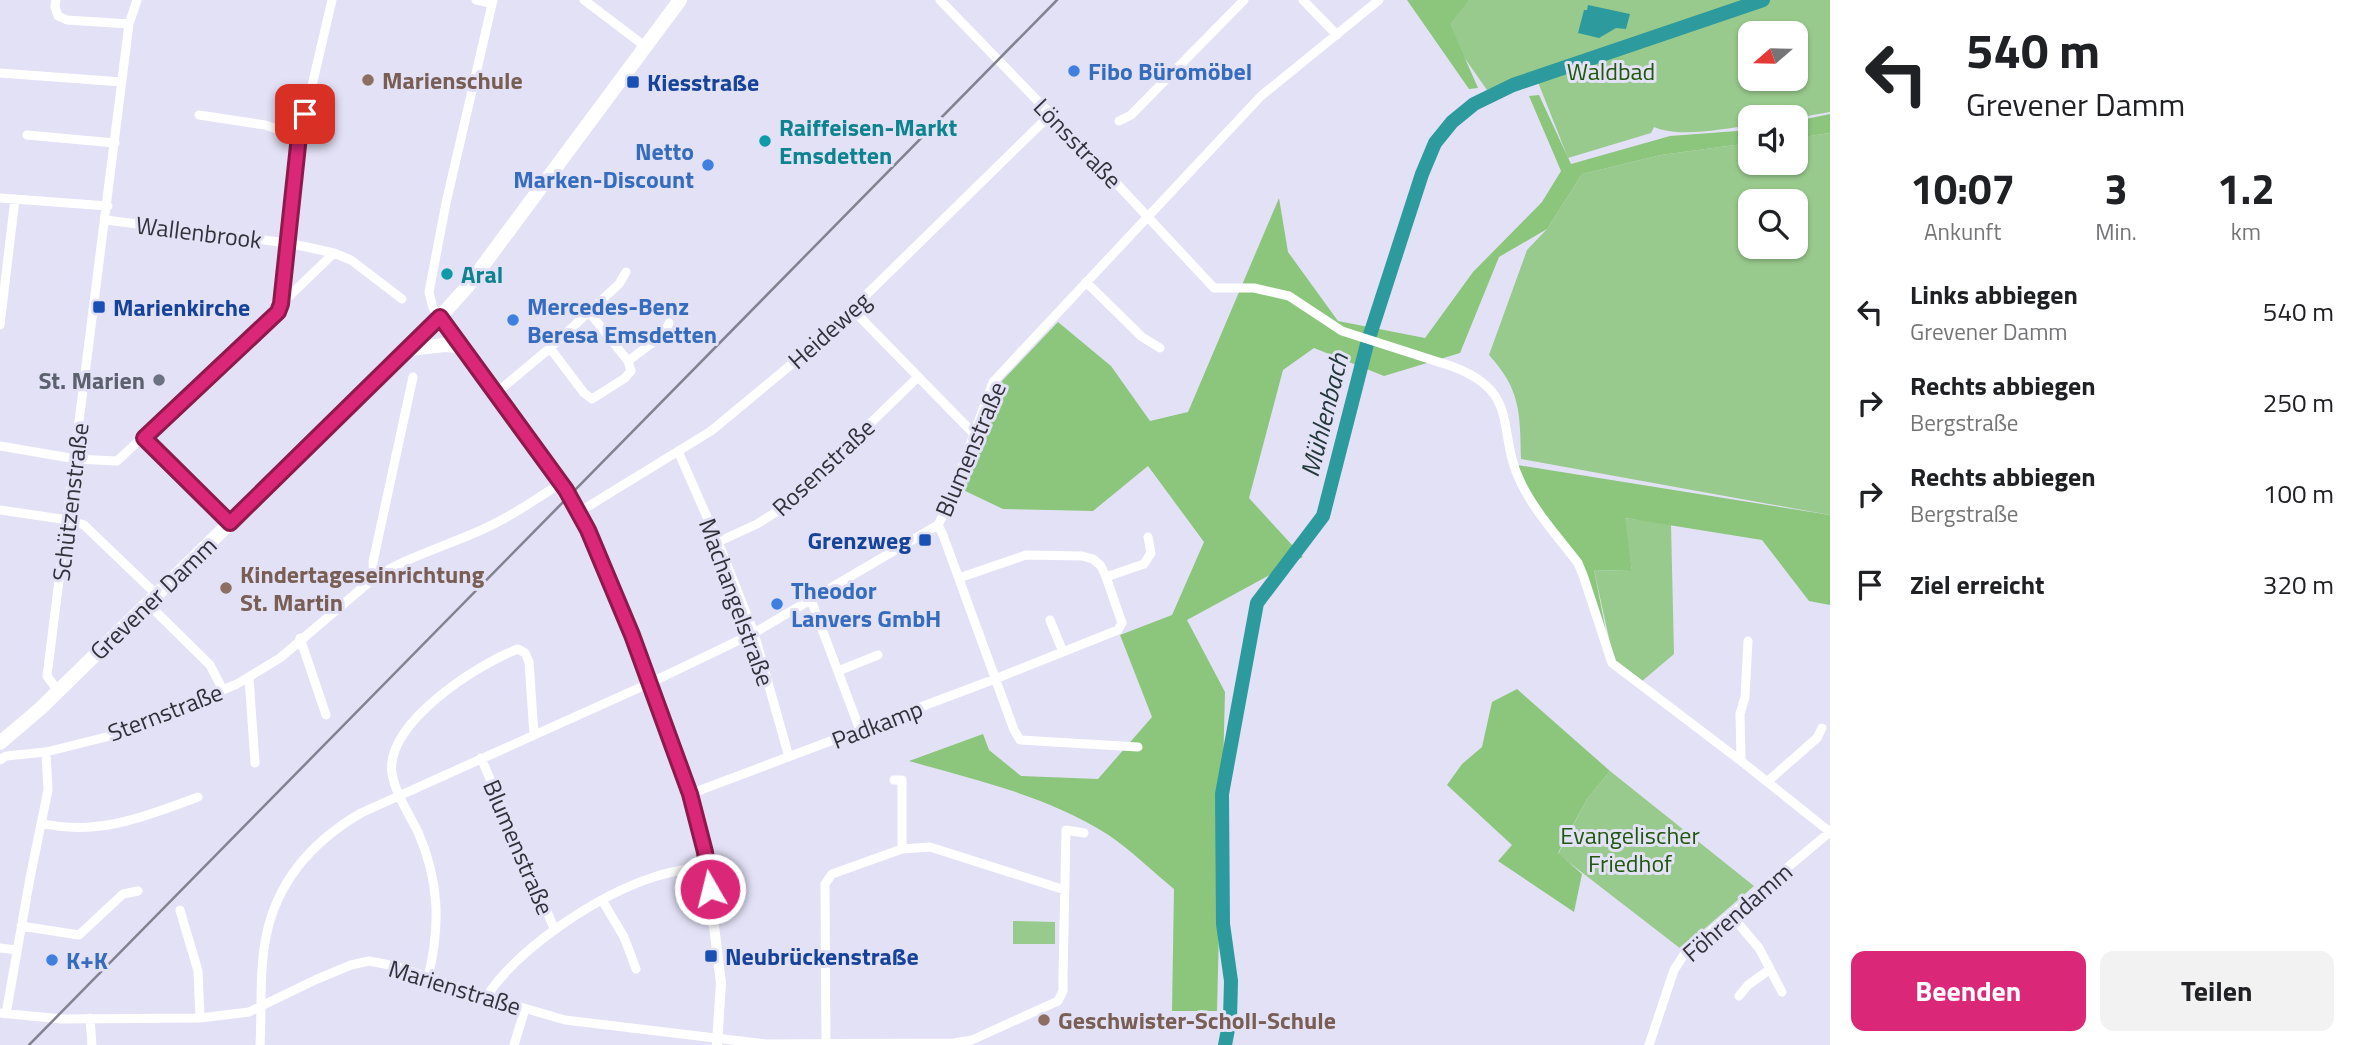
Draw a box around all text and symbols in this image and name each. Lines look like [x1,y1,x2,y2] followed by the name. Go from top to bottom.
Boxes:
[1966,12,2100,87] text: 540 m
[1738,21,1808,91] north arrow
[1738,21,1808,259] map controls
[1851,28,1942,119] icon: left
[1088,53,1252,89] place label: Fibo Büromöbel
[1567,53,1655,89] park label: Waldbad
[382,62,523,98] place label: Marienschule
[1066,63,1082,79] marker: Fibo Büromöbel
[647,64,759,100] place label: Kiesstraße
[360,72,376,88] marker: Marienschule
[625,74,641,90] marker: Kiesstraße
[1966,80,2185,128] text: Grevener Damm
[275,84,335,144] pin
[1025,90,1131,196] street label: Lönsstraße
[286,95,324,133] icon: arrive
[1738,105,1808,175] button: sound
[779,109,957,173] place label: Raiffeisen-Markt Emsdetten
[513,133,694,197] place label: Netto Marken-Discount
[757,133,773,149] marker: Raiffeisen-Markt Emsdetten
[1910,156,2015,220] text: 10:07
[2104,156,2128,220] text: 3
[2217,156,2275,220] text: 1.2
[700,157,716,173] marker: Netto Marken-Discount
[1738,189,1808,259] button: search
[134,206,264,258] street label: Wallenbrook
[1924,214,2001,249] text: Ankunft
[2095,214,2137,249] text: Min.
[2231,214,2261,249] text: km
[461,256,503,292] place label: Aral
[439,266,455,282] marker: Aral
[1910,275,2078,314] text: Links abbiegen
[780,283,878,377] street label: Heideweg
[527,288,717,352] place label: Mercedes-Benz Beresa Emsdetten
[113,289,250,325] place label: Marienkirche
[2263,292,2334,331] text: 540 m
[1851,293,1889,331] icon: left
[91,299,107,315] marker: Marienkirche
[505,312,521,328] marker: Mercedes-Benz Beresa Emsdetten
[1910,314,2068,349] text: Grevener Damm
[1290,348,1358,481] water label: Mühlenbach
[38,362,145,398] place label: St. Marien
[1910,366,2096,405] text: Rechts abbiegen
[151,372,167,388] marker: St. Marien
[925,376,1015,522] street label: Blumenstraße
[2263,383,2334,422] text: 250 m
[1851,384,1889,422] icon: right
[1910,405,2018,440] text: Bergstraße
[763,410,883,524] street label: Rosenstraße
[42,421,98,583] street label: Schützenstraße
[1910,457,2096,496] text: Rechts abbiegen
[2263,474,2334,513] text: 100 m
[1851,475,1889,513] icon: right
[1910,496,2018,531] text: Bergstraße
[690,513,784,691] street label: Machangelstraße
[807,522,911,558] place label: Grenzweg
[81,528,225,668] street label: Grevener Damm
[917,532,933,548] marker: Grenzweg
[240,556,485,620] place label: Kindertageseinrichtung St. Martin
[1910,565,2045,604] text: Ziel erreicht
[2263,565,2334,604] text: 320 m
[1851,566,1889,604] icon: arrive
[791,572,941,636] place label: Theodor Lanvers GmbH
[218,580,234,596] marker: Kindertageseinrichtung St. Martin
[769,596,785,612] marker: Theodor Lanvers GmbH
[102,674,228,750] street label: Sternstraße
[826,690,928,758] street label: Padkamp
[474,774,564,920] street label: Blumenstraße
[1560,817,1700,881] park label: Evangelischer Friedhof
[673,852,747,926] position arrow
[1674,854,1800,970] street label: Föhrendamm
[725,938,919,974] place label: Neubrückenstraße
[66,942,108,978] place label: K+K
[703,948,719,964] marker: Neubrückenstraße
[384,950,526,1024] street label: Marienstraße
[1851,951,2086,1031] button: Beenden
[2100,951,2334,1031] button: Teilen
[44,952,60,968] marker: K+K
[1058,1002,1336,1038] place label: Geschwister-Scholl-Schule
[1036,1012,1052,1028] marker: Geschwister-Scholl-Schule

